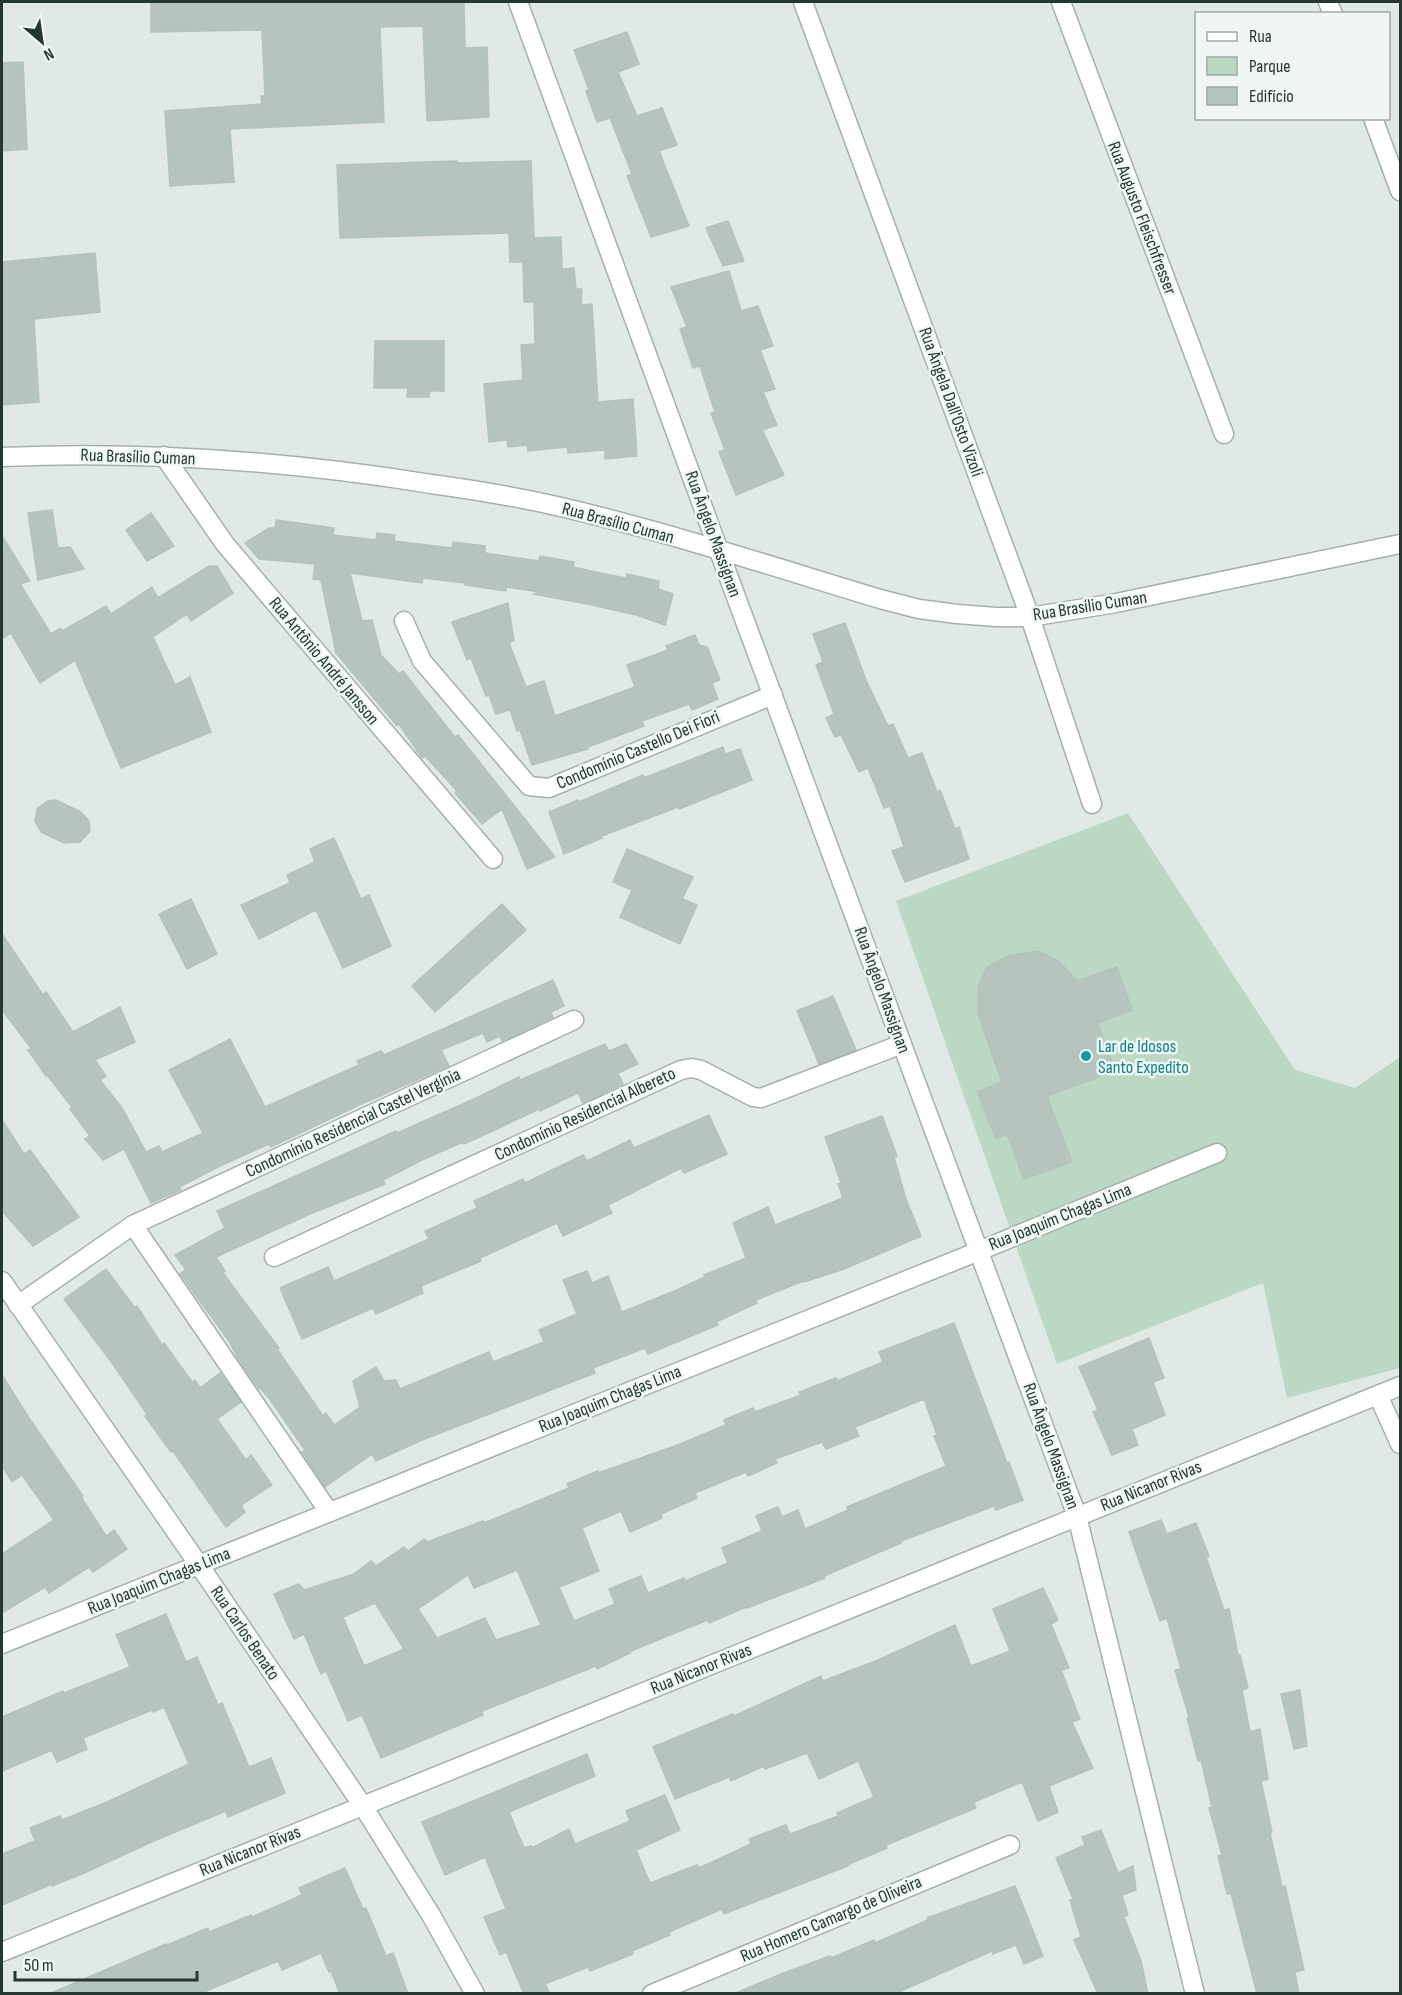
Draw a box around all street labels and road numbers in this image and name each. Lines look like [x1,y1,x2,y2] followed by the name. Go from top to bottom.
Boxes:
[1103,138,1181,298] street label: Rua Augusto Fleischfresser
[914,325,988,479] street label: Rua Ângela Dall'Osto Vizoli
[80,444,196,470] street label: Rua Brasílio Cuman
[680,468,746,600] street label: Rua Ângelo Massignan
[560,498,676,548] street label: Rua Brasílio Cuman
[1032,587,1148,625] street label: Rua Brasílio Cuman
[264,593,384,729] street label: Rua Antônio André Jansson
[553,706,723,794] street label: Condomínio Castello Dei Fiori
[849,924,915,1056] street label: Rua Ângelo Massignan
[491,1063,679,1165] street label: Condomínio Residencial Albereto
[242,1064,464,1182] street label: Condomínio Residencial Castel Vergínia
[986,1179,1134,1255] street label: Rua Joaquim Chagas Lima
[536,1361,684,1437] street label: Rua Joaquim Chagas Lima
[1018,1380,1084,1512] street label: Rua Ângelo Massignan
[1097,1456,1205,1516] street label: Rua Nicanor Rivas
[85,1543,233,1619] street label: Rua Joaquim Chagas Lima
[206,1582,284,1684] street label: Rua Carlos Benato
[647,1639,755,1699] street label: Rua Nicanor Rivas
[196,1821,304,1881] street label: Rua Nicanor Rivas
[737,1871,925,1967] street label: Rua Homero Camargo de Oliveira

